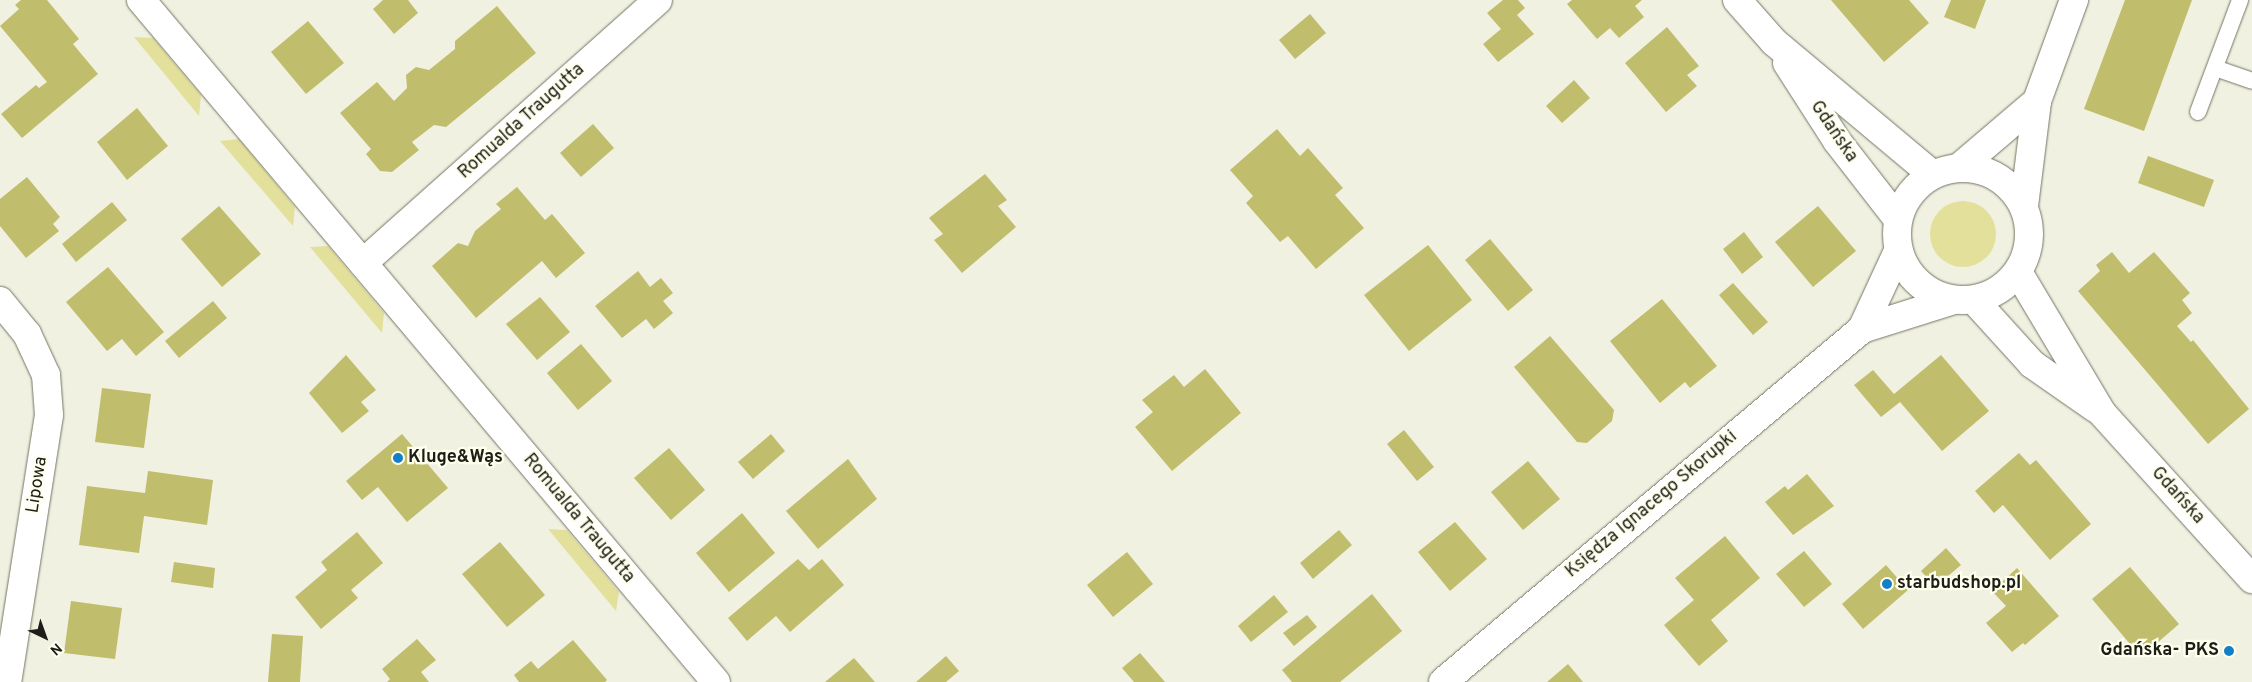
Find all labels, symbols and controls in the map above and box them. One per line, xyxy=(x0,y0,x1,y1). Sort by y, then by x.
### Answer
street label: Romualda Traugutta xyxy=(454,59,590,185)
street label: Gdańska xyxy=(1805,97,1861,167)
street label: Księdza Ignacego Skorupki xyxy=(1562,427,1742,583)
place label: Kluge&Wąs xyxy=(408,447,503,469)
street label: Romualda Traugutta xyxy=(517,450,639,588)
marker: Kluge&Wąs xyxy=(392,452,404,464)
street label: Lipowa xyxy=(23,455,53,515)
street label: Gdańska xyxy=(2146,463,2208,529)
place label: starbudshop.pl xyxy=(1897,573,2021,595)
marker: starbudshop.pl xyxy=(1881,578,1893,590)
north arrow xyxy=(20,612,70,662)
text: N xyxy=(46,639,65,658)
place label: Gdańska- PKS xyxy=(2100,640,2219,662)
marker: Gdańska- PKS xyxy=(2223,645,2235,657)

